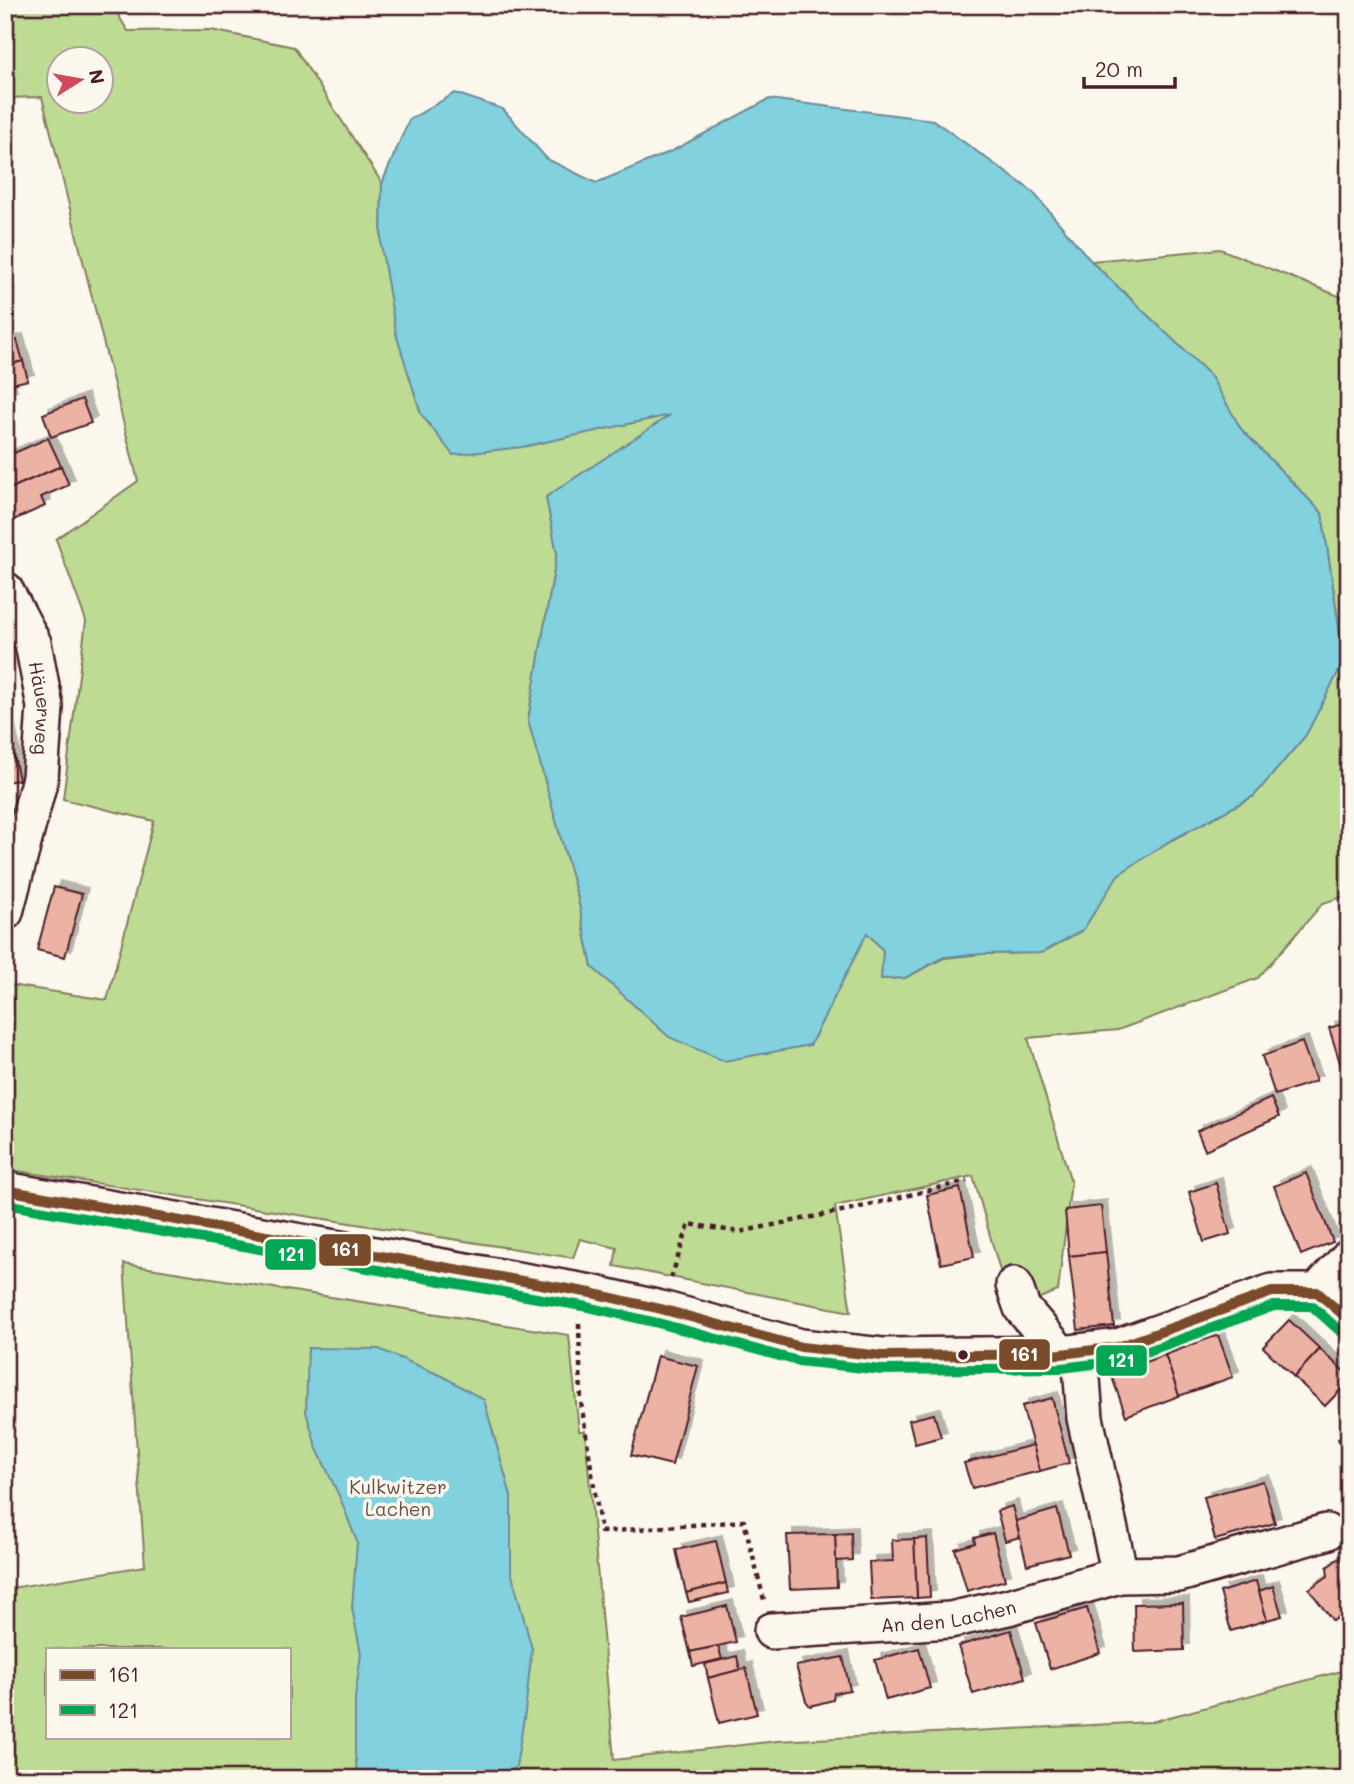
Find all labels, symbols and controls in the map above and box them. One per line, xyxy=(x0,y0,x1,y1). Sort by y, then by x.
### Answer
north arrow xyxy=(46,46,116,116)
scale bar xyxy=(1084,46,1176,90)
text: 20 m xyxy=(1095,55,1143,82)
text: N xyxy=(84,67,111,86)
street label: Häuerweg xyxy=(24,659,58,756)
line badge: 161 xyxy=(318,1233,372,1267)
text: 161 xyxy=(331,1236,359,1261)
line badge: 121 xyxy=(264,1238,317,1271)
text: 121 xyxy=(277,1241,305,1266)
line badge: 161 xyxy=(998,1338,1051,1371)
text: 161 xyxy=(1010,1341,1038,1366)
line badge: 121 xyxy=(1095,1344,1148,1377)
text: 121 xyxy=(1107,1347,1135,1372)
unlabelled marker xyxy=(956,1348,970,1362)
park label: Kulkwitzer Lachen xyxy=(349,1474,447,1521)
street label: An den Lachen xyxy=(880,1593,1019,1637)
legend xyxy=(46,1648,290,1738)
text: 161 xyxy=(108,1660,139,1687)
text: 121 xyxy=(108,1696,138,1723)

